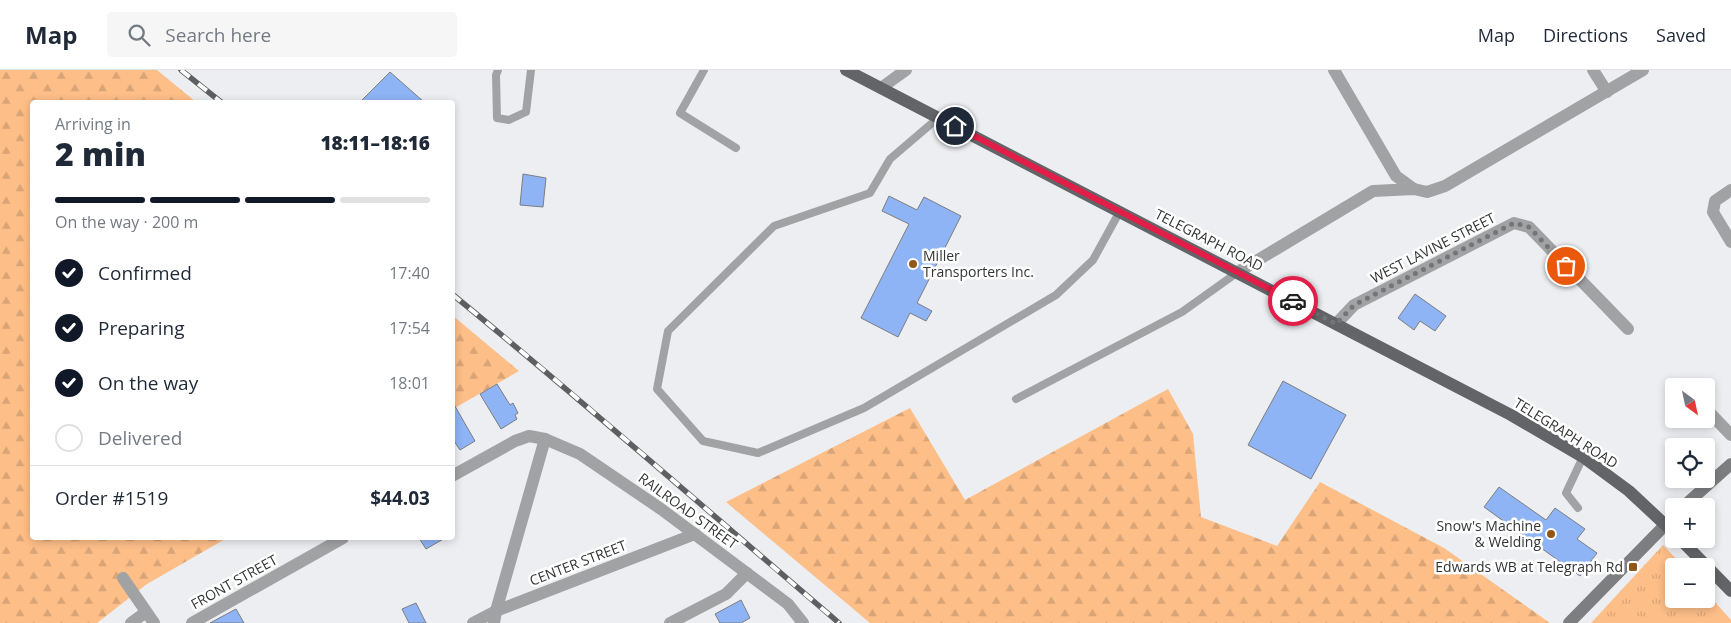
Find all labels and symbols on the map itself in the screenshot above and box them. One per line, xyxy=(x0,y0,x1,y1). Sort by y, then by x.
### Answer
pin xyxy=(934,105,976,147)
street label: TELEGRAPH ROAD xyxy=(1152,204,1267,275)
street label: WEST LAVINE STREET xyxy=(1367,208,1499,287)
pin xyxy=(1545,245,1587,287)
place label: Miller Transporters Inc. xyxy=(923,246,1034,281)
marker: Miller Transporters Inc. xyxy=(907,258,919,270)
courier xyxy=(1268,276,1318,326)
north arrow xyxy=(1665,378,1715,428)
street label: TELEGRAPH ROAD xyxy=(1511,393,1622,472)
street label: RAILROAD STREET xyxy=(635,468,742,553)
place label: Snow's Machine & Welding xyxy=(1436,516,1541,551)
marker: Snow's Machine & Welding xyxy=(1545,528,1557,540)
street label: CENTER STREET xyxy=(527,535,629,590)
street label: FRONT STREET xyxy=(187,550,281,613)
place label: Edwards WB at Telegraph Rd xyxy=(1435,557,1623,576)
marker: Edwards WB at Telegraph Rd xyxy=(1627,561,1639,573)

